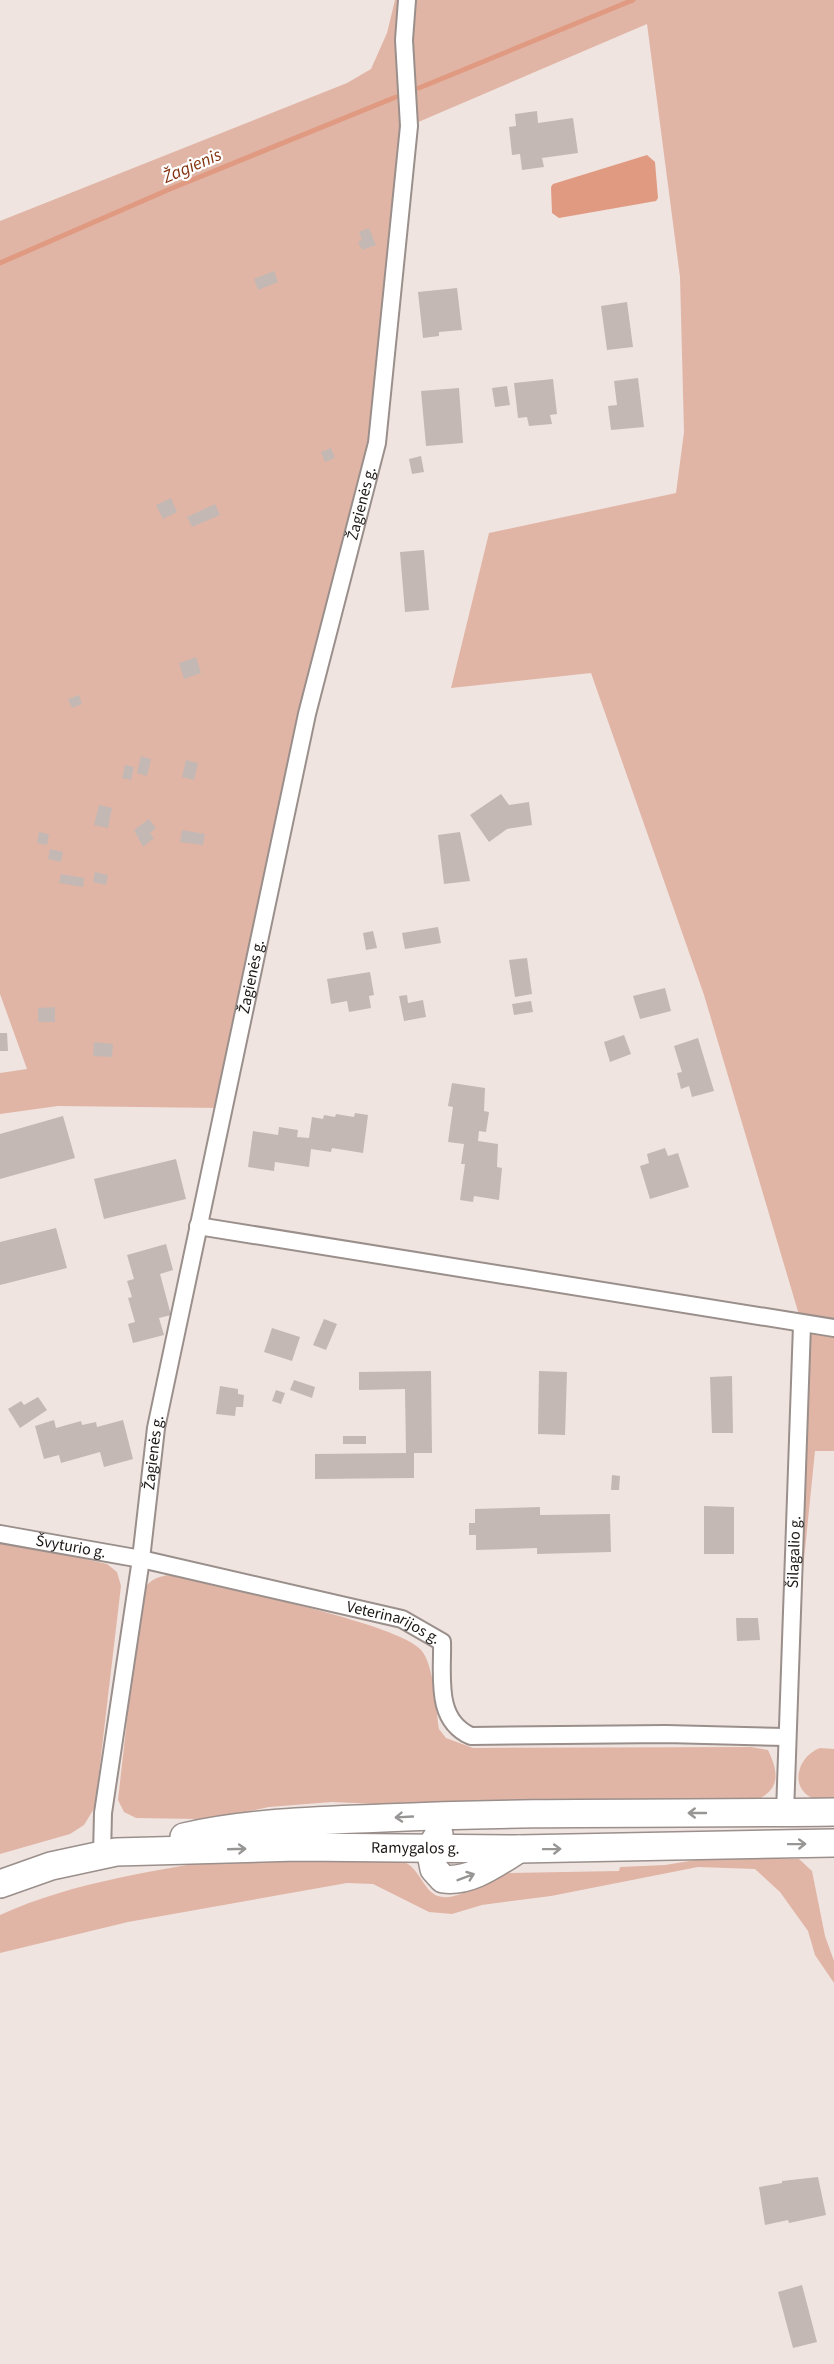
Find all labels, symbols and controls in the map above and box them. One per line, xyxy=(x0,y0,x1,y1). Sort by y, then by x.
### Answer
water label: Žagienis xyxy=(158,142,225,190)
street label: Žagienės g. xyxy=(341,464,381,543)
street label: Žagienės g. xyxy=(233,938,270,1016)
street label: Žagienės g. xyxy=(138,1413,169,1491)
street label: Šilagalio g. xyxy=(782,1516,806,1589)
street label: Švyturio g. xyxy=(34,1530,108,1564)
street label: Veterinarijos g. xyxy=(344,1596,444,1650)
one-way arrow xyxy=(687,1807,707,1819)
one-way arrow xyxy=(395,1812,415,1823)
street label: Ramygalos g. xyxy=(371,1837,460,1859)
one-way arrow xyxy=(786,1838,806,1850)
one-way arrow xyxy=(226,1843,246,1854)
one-way arrow xyxy=(541,1843,561,1854)
one-way arrow xyxy=(456,1871,475,1882)

